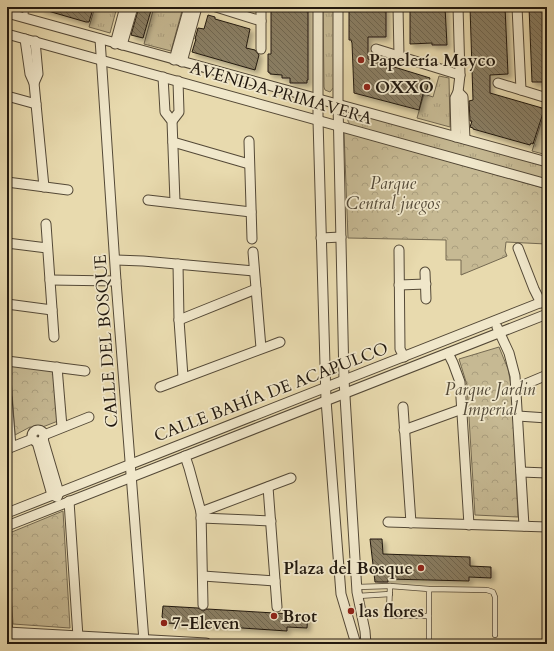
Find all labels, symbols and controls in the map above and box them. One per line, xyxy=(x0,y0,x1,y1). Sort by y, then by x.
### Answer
place label: Papelería Mayco xyxy=(369,49,496,72)
marker: Papelería Mayco xyxy=(356,55,366,65)
street label: AVENIDA PRIMAVERA xyxy=(187,56,376,130)
place label: OXXO xyxy=(375,76,434,99)
marker: OXXO xyxy=(362,82,372,92)
park label: Parque Central juegos xyxy=(346,172,440,215)
street label: CALLE DEL BOSQUE xyxy=(88,254,124,428)
street label: CALLE BAHÍA DE ACAPULCO xyxy=(151,337,391,447)
park label: Parque Jardin Imperial xyxy=(445,378,536,421)
place label: Plaza del Bosque xyxy=(283,557,413,580)
marker: Plaza del Bosque xyxy=(416,563,426,573)
place label: las flores xyxy=(359,600,424,623)
place label: Brot xyxy=(282,605,317,628)
marker: las flores xyxy=(346,606,356,616)
marker: Brot xyxy=(269,611,279,621)
place label: 7-Eleven xyxy=(172,612,240,635)
marker: 7-Eleven xyxy=(159,618,169,628)

